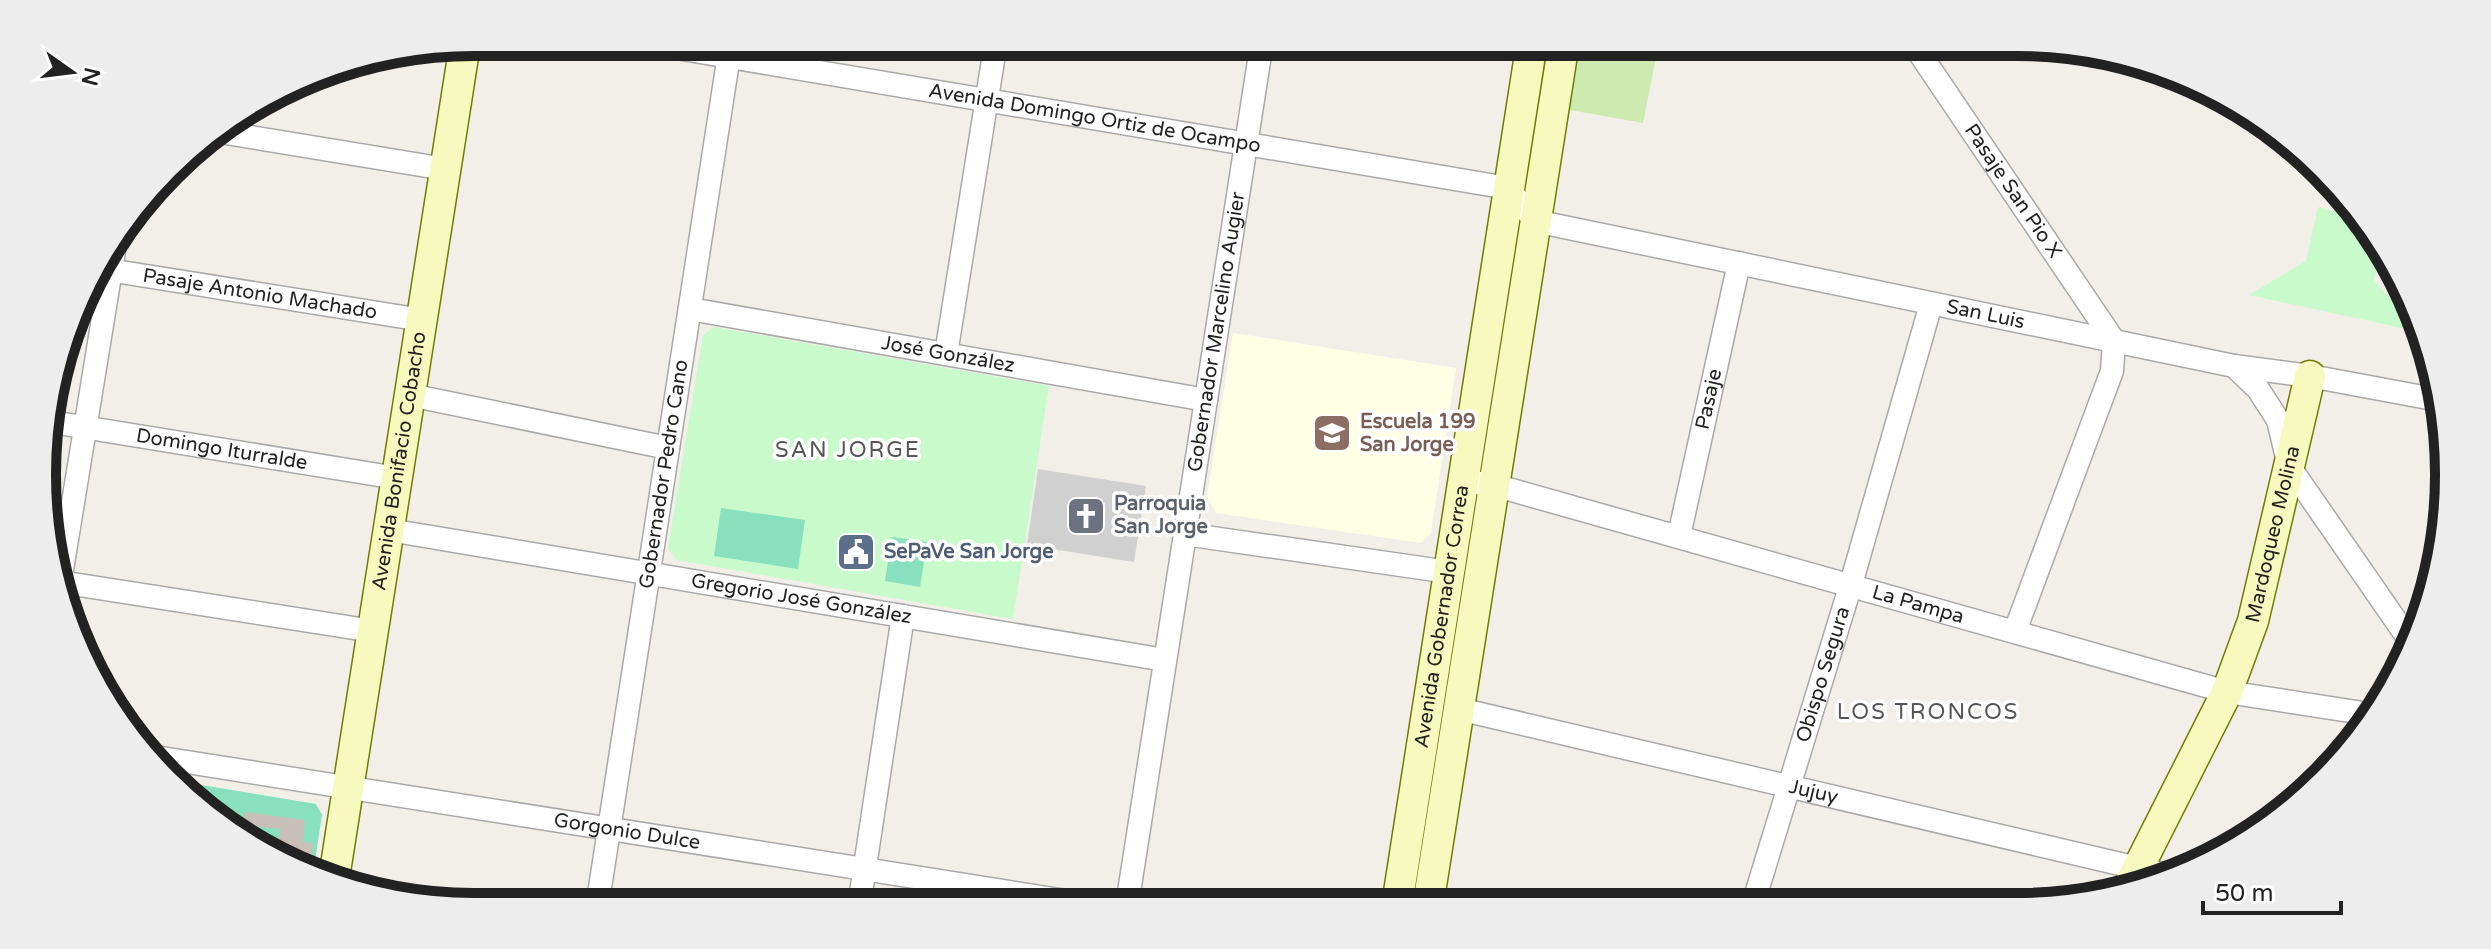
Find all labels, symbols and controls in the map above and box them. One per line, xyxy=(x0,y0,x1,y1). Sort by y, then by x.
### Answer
north arrow xyxy=(32,32,112,112)
text: N xyxy=(76,65,105,88)
street label: Avenida Domingo Ortiz de Ocampo xyxy=(927,79,1262,158)
street label: Pasaje San Pio X xyxy=(1959,120,2067,263)
street label: Gobernador Marcelino Augier xyxy=(1183,190,1250,474)
street label: Pasaje Antonio Machado xyxy=(141,264,379,325)
street label: San Luis xyxy=(1944,295,2027,334)
street label: Avenida Bonifacio Cobacho xyxy=(367,330,432,592)
street label: José González xyxy=(880,331,1016,378)
street label: Gobernador Pedro Cano xyxy=(634,358,694,590)
street label: Pasaje xyxy=(1691,367,1727,432)
place label: Escuela 199 San Jorge xyxy=(1360,410,1476,457)
school or university icon: Escuela 199 San Jorge xyxy=(1311,412,1353,454)
street label: Domingo Iturralde xyxy=(134,424,309,475)
district label: SAN JORGE xyxy=(775,437,921,463)
street label: Mardoqueo Molina xyxy=(2241,443,2305,625)
street label: Avenida Gobernador Correa xyxy=(1410,483,1475,750)
place label: Parroquia San Jorge xyxy=(1114,492,1208,539)
church icon: Parroquia San Jorge xyxy=(1065,495,1107,537)
public building icon: SePaVe San Jorge xyxy=(835,531,877,573)
place label: SePaVe San Jorge xyxy=(884,540,1054,564)
street label: Gregorio José González xyxy=(689,569,913,629)
street label: La Pampa xyxy=(1869,580,1967,629)
street label: Obispo Segura xyxy=(1791,604,1855,745)
district label: LOS TRONCOS xyxy=(1837,699,2019,725)
street label: Jujuy xyxy=(1787,775,1840,809)
street label: Gorgonio Dulce xyxy=(552,808,702,855)
scale bar xyxy=(2203,865,2341,915)
text: 50 m xyxy=(2215,879,2273,908)

